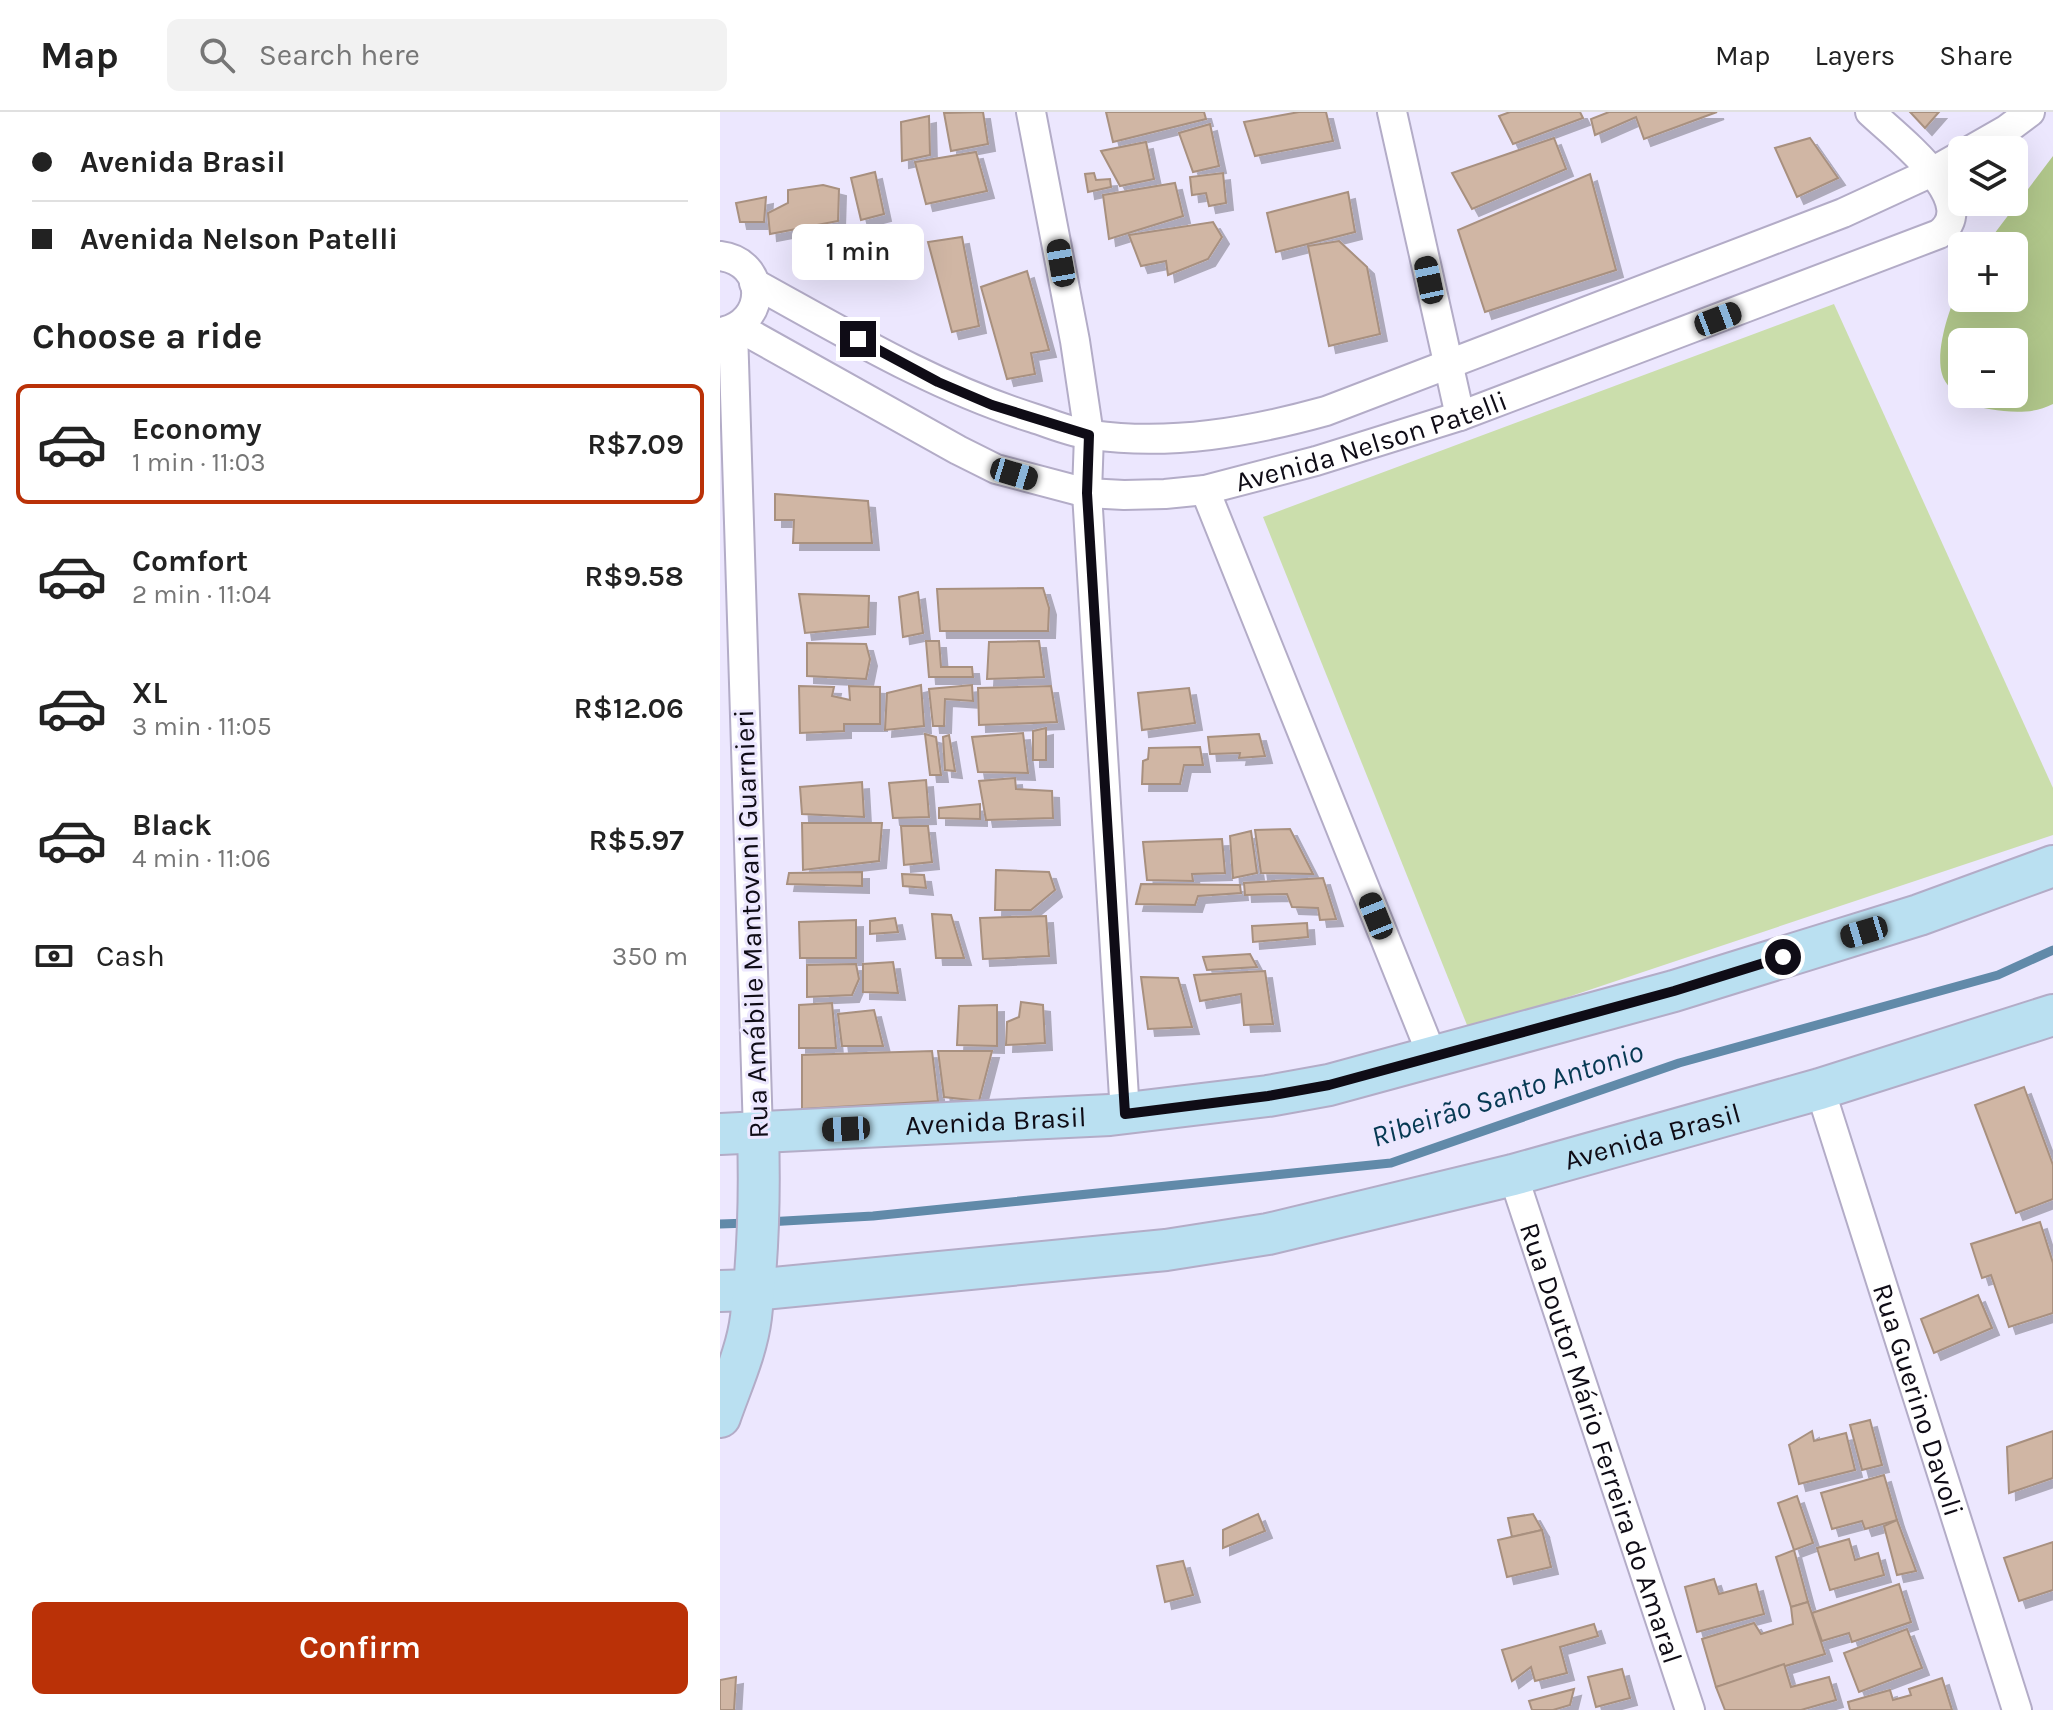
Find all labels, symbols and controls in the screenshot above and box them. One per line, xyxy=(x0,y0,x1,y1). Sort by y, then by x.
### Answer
search box xyxy=(167,19,727,91)
text: Map xyxy=(40,33,119,78)
icon: search xyxy=(195,33,239,77)
text: Search here xyxy=(259,37,420,73)
text: Map xyxy=(1715,39,1770,72)
text: Layers xyxy=(1814,39,1895,72)
text: Share xyxy=(1939,39,2013,72)
map controls xyxy=(1948,136,2028,408)
button: layers xyxy=(1948,136,2028,216)
text: Avenida Brasil xyxy=(80,144,285,180)
text: Avenida Nelson Patelli xyxy=(80,221,398,257)
callout: 1 min xyxy=(792,223,924,279)
button: + xyxy=(1948,232,2028,312)
text: 1 min xyxy=(826,236,890,267)
car xyxy=(1045,237,1077,289)
car xyxy=(1412,254,1446,306)
car xyxy=(1691,299,1745,339)
text: Choose a ride xyxy=(32,315,262,357)
route end xyxy=(840,321,876,357)
button: − xyxy=(1948,328,2028,408)
street label: Avenida Nelson Patelli xyxy=(1232,383,1512,498)
icon: car xyxy=(36,408,108,480)
text: Economy xyxy=(132,411,262,447)
text: R$7.09 xyxy=(587,426,684,462)
text: 1 min · 11:03 xyxy=(132,447,265,478)
car xyxy=(988,456,1040,492)
icon: car xyxy=(36,540,108,612)
text: Comfort xyxy=(132,543,248,579)
text: R$9.58 xyxy=(584,558,684,594)
text: 2 min · 11:04 xyxy=(132,579,271,610)
icon: car xyxy=(36,672,108,744)
text: XL xyxy=(132,675,167,711)
text: R$12.06 xyxy=(574,690,684,726)
street label: Rua Amábile Mantovani Guarnieri xyxy=(727,709,775,1139)
text: 3 min · 11:05 xyxy=(132,711,272,742)
icon: car xyxy=(36,804,108,876)
text: Black xyxy=(132,807,212,843)
text: R$5.97 xyxy=(589,822,684,858)
text: 4 min · 11:06 xyxy=(132,843,271,874)
car xyxy=(1356,889,1396,943)
car xyxy=(1838,914,1890,950)
icon: cash xyxy=(32,934,76,978)
text: Cash xyxy=(96,938,165,974)
route start xyxy=(1765,939,1801,975)
text: 350 m xyxy=(612,941,688,972)
water label: Ribeirão Santo Antonio xyxy=(1367,1033,1648,1155)
street label: Avenida Brasil xyxy=(1560,1096,1744,1176)
street label: Avenida Brasil xyxy=(904,1100,1087,1141)
car xyxy=(821,1116,871,1142)
street label: Rua Doutor Mário Ferreira do Amaral xyxy=(1513,1218,1690,1667)
street label: Rua Guerino Davoli xyxy=(1866,1279,1971,1520)
button: Confirm xyxy=(32,1602,688,1694)

